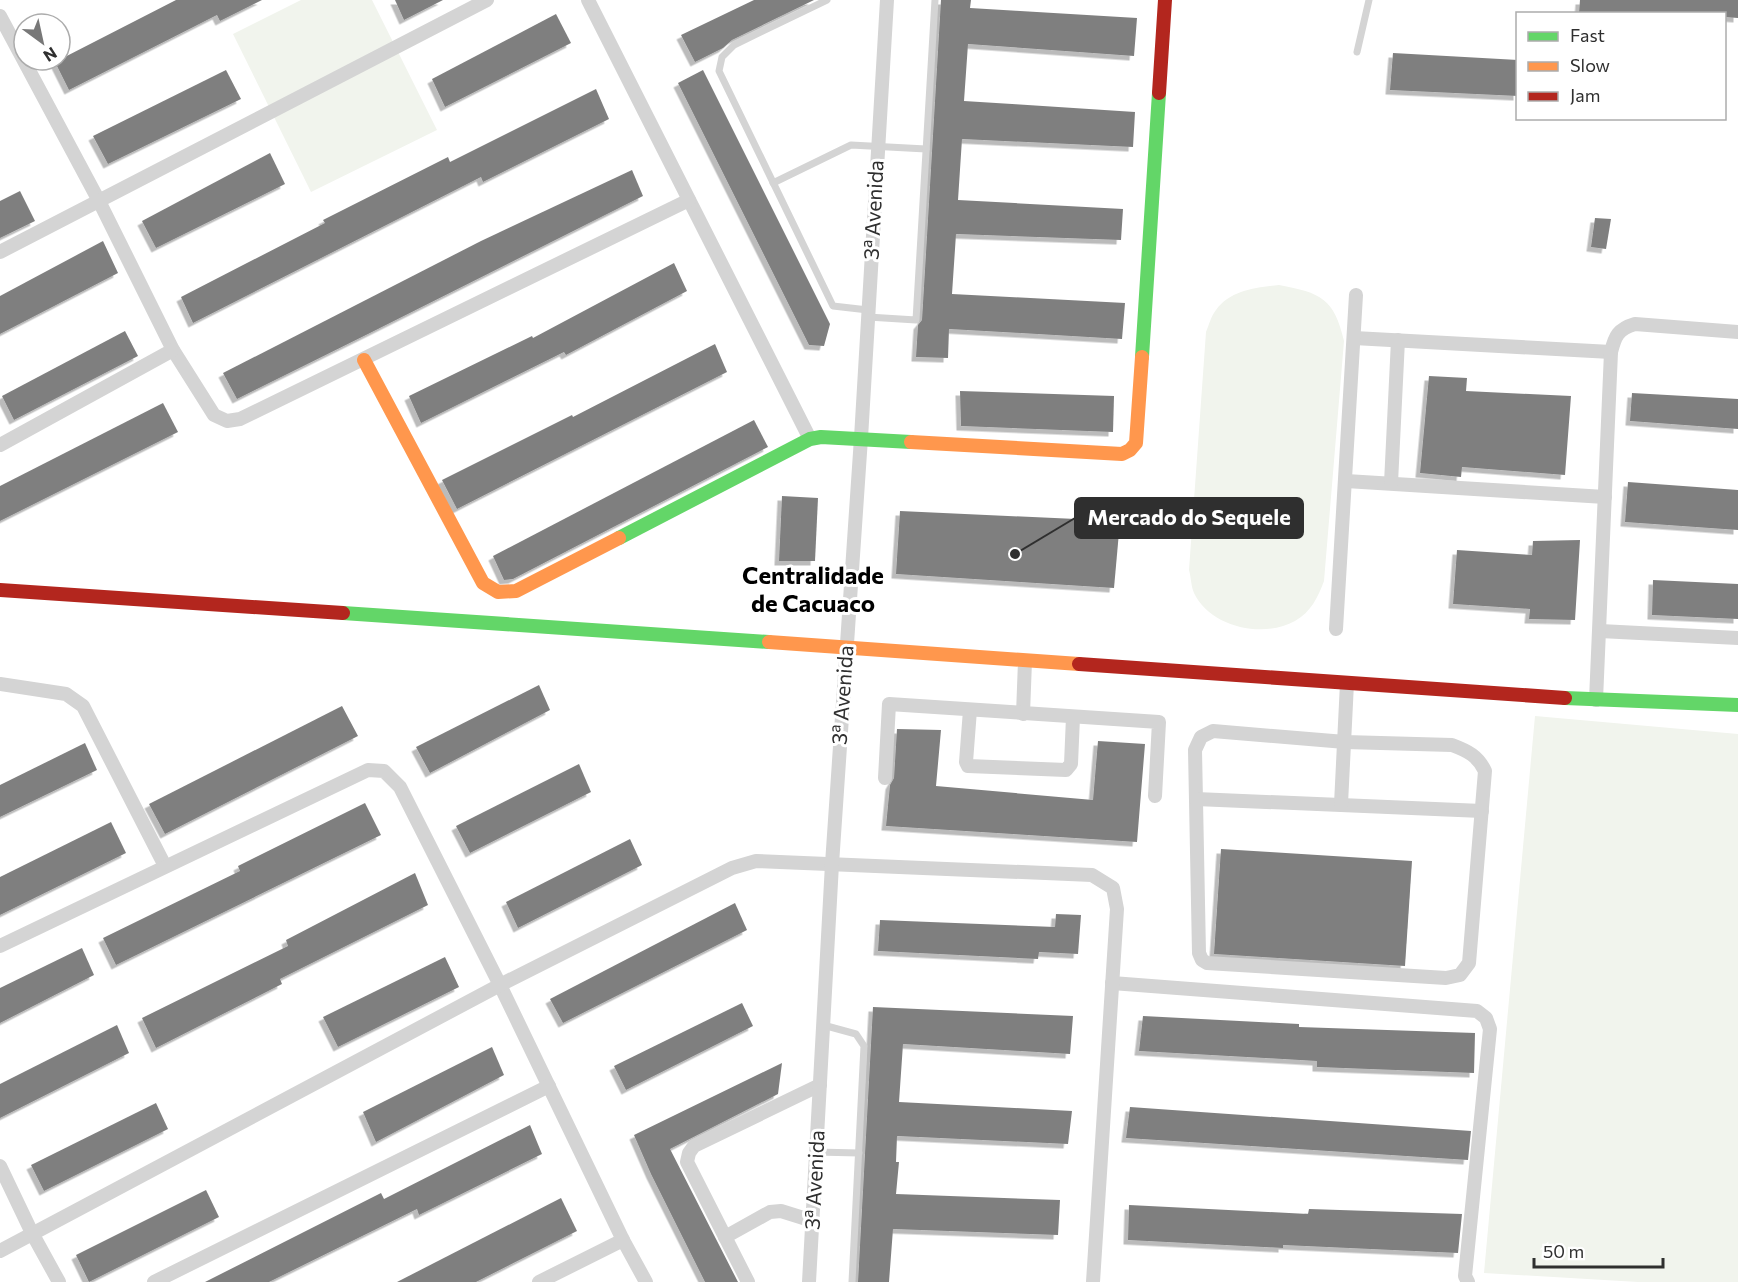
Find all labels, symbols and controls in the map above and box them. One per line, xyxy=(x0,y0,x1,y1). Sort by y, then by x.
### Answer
north arrow xyxy=(12,12,72,72)
legend xyxy=(1516,12,1726,120)
text: Fast xyxy=(1570,24,1605,46)
text: N xyxy=(40,44,61,66)
text: Slow xyxy=(1570,54,1610,76)
text: Jam xyxy=(1570,84,1600,106)
street label: 3ª Avenida xyxy=(857,159,888,260)
callout: Mercado do Sequele xyxy=(1075,498,1303,538)
text: Mercado do Sequele xyxy=(1087,503,1291,530)
district label: Centralidade de Cacuaco xyxy=(742,560,884,617)
street label: 3ª Avenida xyxy=(826,644,857,746)
street label: 3ª Avenida xyxy=(798,1129,829,1230)
scale bar xyxy=(1534,1231,1663,1269)
text: 50 m xyxy=(1543,1240,1584,1262)

